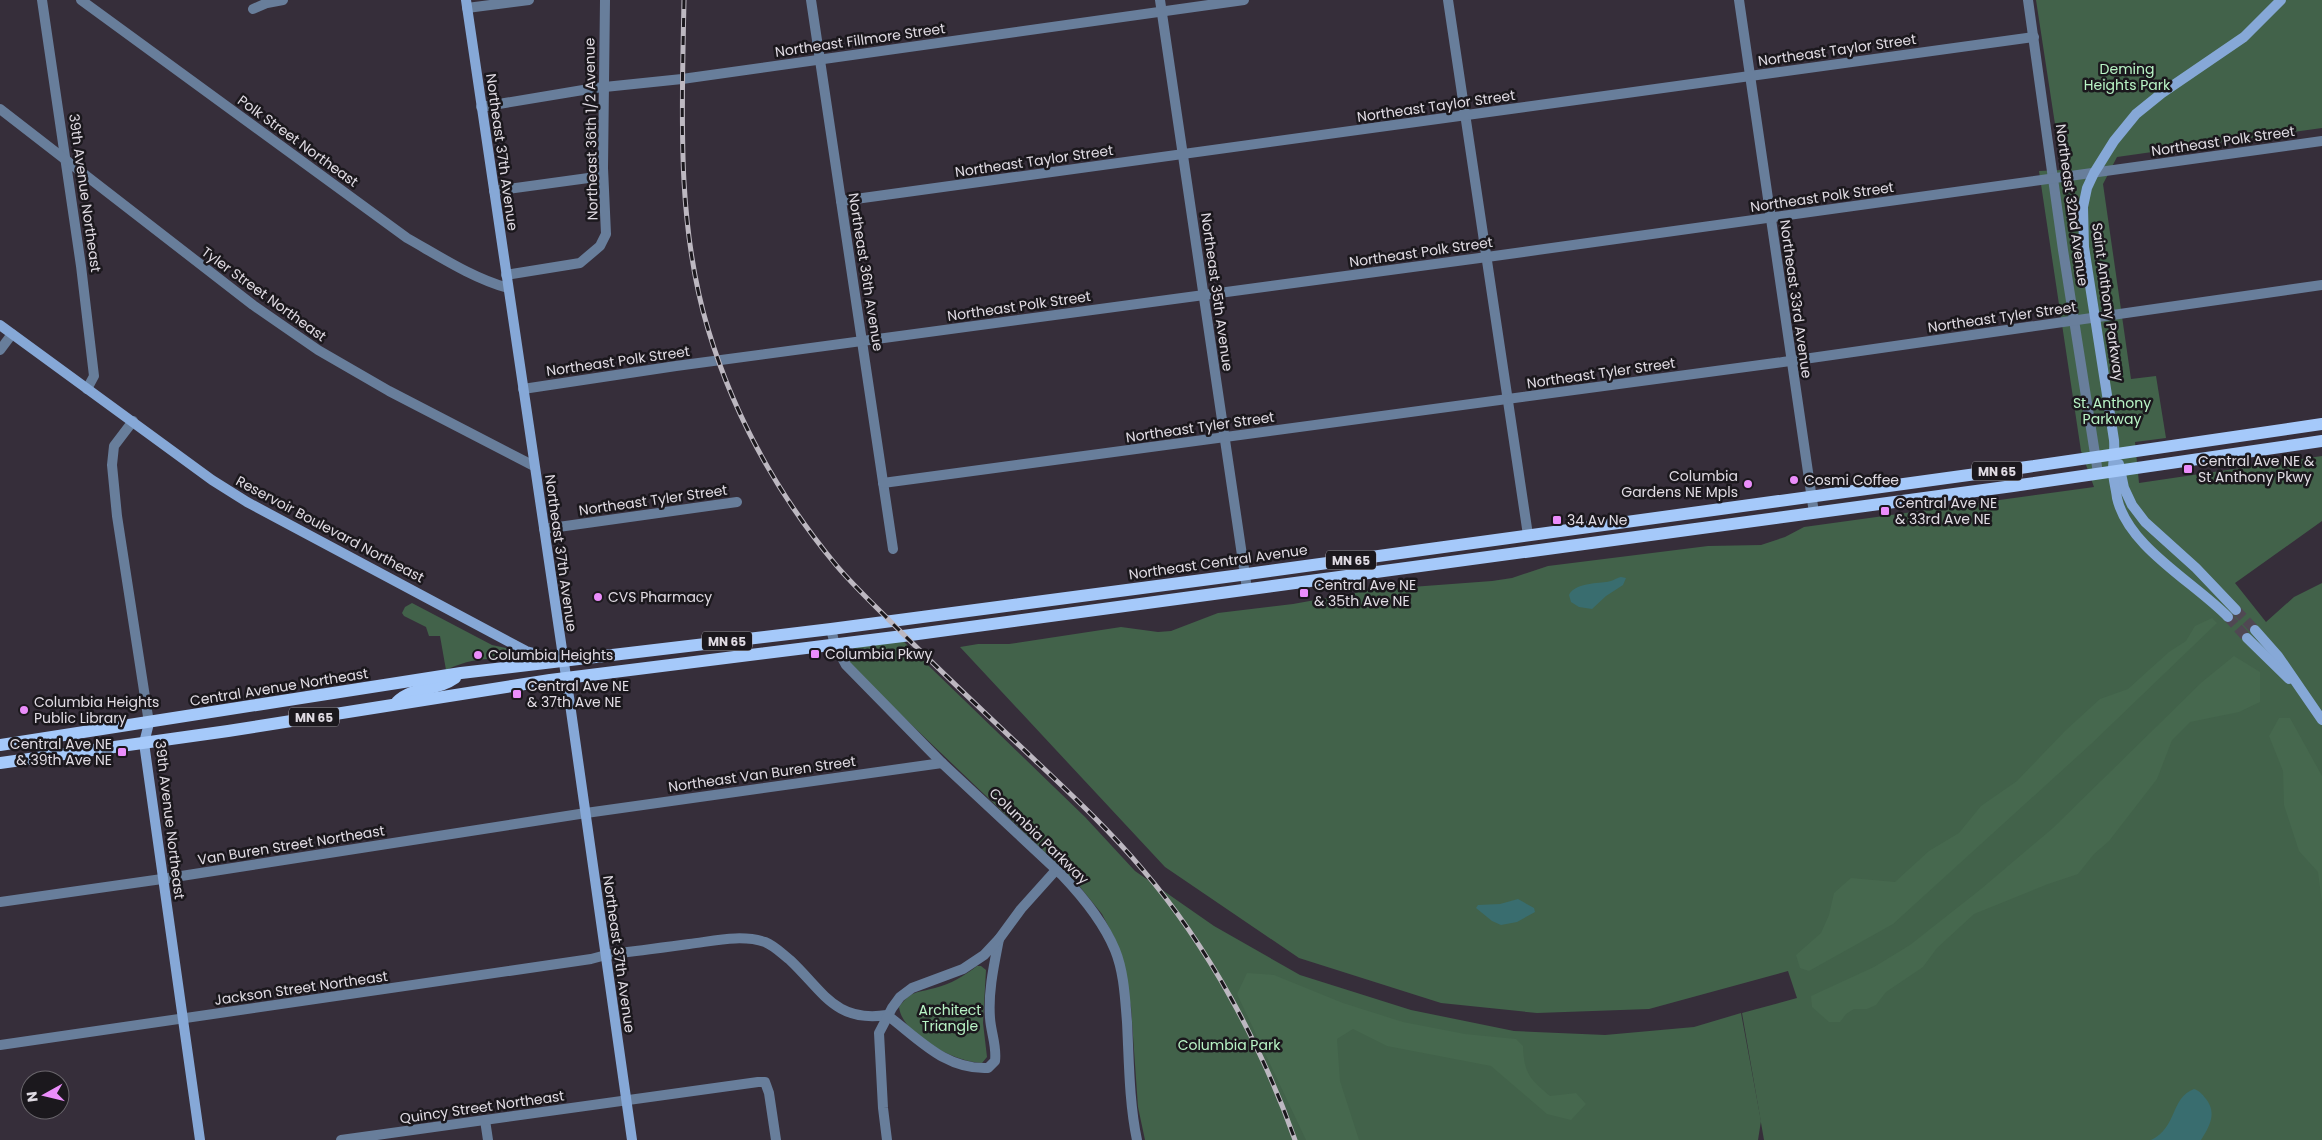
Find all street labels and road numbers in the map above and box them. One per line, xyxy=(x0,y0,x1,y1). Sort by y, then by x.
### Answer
street label: Northeast Fillmore Street xyxy=(774,18,946,62)
street label: Northeast Taylor Street xyxy=(1757,29,1917,71)
street label: Northeast 36th 1/2 Avenue xyxy=(579,37,603,221)
street label: Northeast 37th Avenue xyxy=(481,72,523,232)
street label: Northeast Taylor Street xyxy=(1356,85,1516,127)
street label: Polk Street Northeast xyxy=(234,90,362,192)
street label: 39th Avenue Northeast xyxy=(64,112,106,274)
street label: Northeast Polk Street xyxy=(2150,121,2296,161)
street label: Northeast 32nd Avenue xyxy=(2051,123,2093,288)
street label: Northeast Taylor Street xyxy=(954,140,1114,182)
street label: Northeast Polk Street xyxy=(1749,177,1895,217)
street label: Northeast 36th Avenue xyxy=(844,191,888,353)
street label: Northeast 35th Avenue xyxy=(1196,211,1238,373)
street label: Northeast 33rd Avenue xyxy=(1775,218,1817,380)
street label: Saint Anthony Parkway xyxy=(2087,222,2129,383)
street label: Northeast Polk Street xyxy=(1348,232,1494,272)
street label: Tyler Street Northeast xyxy=(197,242,331,346)
street label: Northeast Polk Street xyxy=(946,286,1092,326)
street label: Northeast Tyler Street xyxy=(1926,297,2078,337)
street label: Northeast Polk Street xyxy=(545,341,691,381)
street label: Northeast Tyler Street xyxy=(1525,353,1677,393)
street label: Northeast Tyler Street xyxy=(1124,407,1276,447)
road number: MN 65 xyxy=(1972,462,2022,481)
street label: Reservoir Boulevard Northeast xyxy=(232,471,428,587)
street label: Northeast 37th Avenue xyxy=(540,473,582,633)
street label: Northeast Tyler Street xyxy=(577,480,729,520)
street label: Northeast Central Avenue xyxy=(1127,540,1309,584)
road number: MN 65 xyxy=(1326,550,1376,570)
road number: MN 65 xyxy=(702,631,752,650)
street label: Central Avenue Northeast xyxy=(188,663,370,711)
road number: MN 65 xyxy=(289,708,339,726)
street label: 39th Avenue Northeast xyxy=(150,739,190,901)
street label: Northeast Van Buren Street xyxy=(667,751,857,797)
street label: Columbia Parkway xyxy=(985,783,1093,889)
street label: Van Buren Street Northeast xyxy=(196,820,386,870)
street label: Northeast 37th Avenue xyxy=(598,874,640,1034)
street label: Jackson Street Northeast xyxy=(213,966,389,1010)
street label: Quincy Street Northeast xyxy=(398,1086,566,1128)

